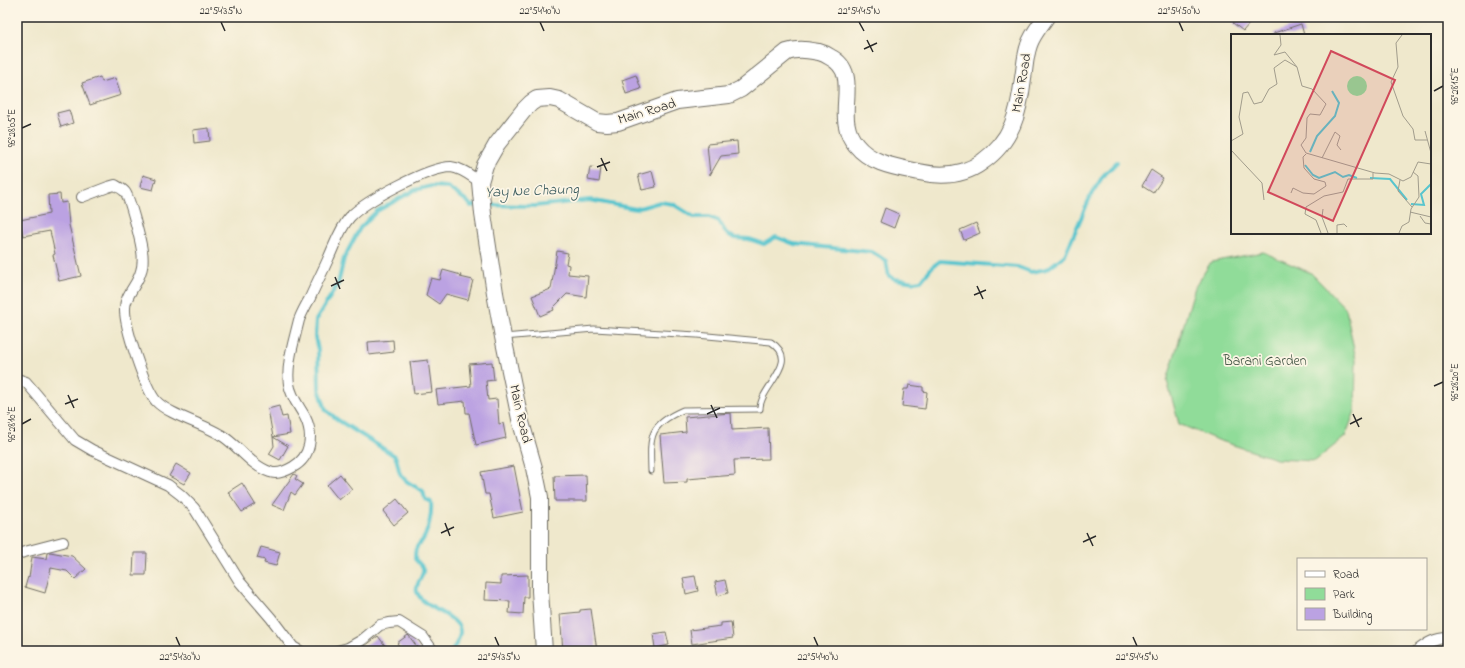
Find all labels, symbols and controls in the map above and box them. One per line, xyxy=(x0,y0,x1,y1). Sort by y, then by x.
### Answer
text: 22°54'35"N xyxy=(200,4,242,19)
text: 22°54'40"N xyxy=(519,4,561,19)
text: 22°54'45"N xyxy=(838,4,880,19)
text: 22°54'50"N xyxy=(1158,4,1201,19)
inset map xyxy=(1231,34,1431,234)
street label: Main Road xyxy=(1006,52,1038,114)
text: 96°28'15"E xyxy=(1448,67,1463,105)
street label: Main Road xyxy=(616,93,679,131)
text: 96°28'05"E xyxy=(5,109,20,147)
water label: Yay Ne Chaung xyxy=(485,178,580,205)
park label: Barani Garden xyxy=(1222,351,1307,372)
text: 96°28'20"E xyxy=(1448,363,1463,401)
street label: Main Road xyxy=(503,383,537,445)
text: 96°28'10"E xyxy=(5,406,20,442)
legend xyxy=(1297,558,1427,630)
text: Road xyxy=(1333,566,1359,584)
text: Park xyxy=(1333,586,1355,604)
text: Building xyxy=(1332,606,1372,625)
text: 22°54'30"N xyxy=(159,650,201,665)
text: 22°54'35"N xyxy=(478,650,520,665)
text: 22°54'40"N xyxy=(797,650,839,665)
text: 22°54'45"N xyxy=(1116,650,1158,665)

